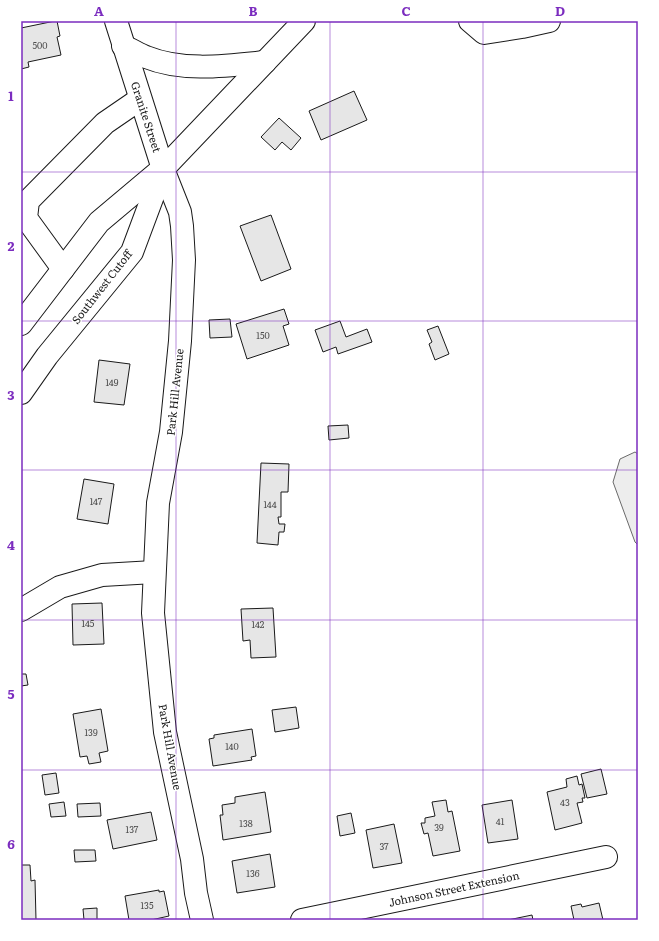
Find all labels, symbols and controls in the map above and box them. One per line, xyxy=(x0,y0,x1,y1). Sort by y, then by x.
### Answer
text: A xyxy=(94,1,104,20)
text: B xyxy=(249,1,258,20)
text: C xyxy=(401,1,411,20)
text: D xyxy=(555,1,565,20)
house number: 500 xyxy=(33,38,47,52)
street label: Granite Street xyxy=(128,79,166,155)
text: 1 xyxy=(8,86,14,105)
text: 2 xyxy=(8,236,15,255)
street label: Southwest Cutoff xyxy=(67,245,136,327)
house number: 150 xyxy=(256,328,270,342)
street label: Park Hill Avenue xyxy=(161,347,187,436)
house number: 149 xyxy=(106,375,119,389)
text: 3 xyxy=(7,385,15,404)
house number: 147 xyxy=(90,494,103,508)
house number: 144 xyxy=(263,497,277,511)
text: 4 xyxy=(7,535,15,554)
house number: 145 xyxy=(82,616,95,630)
house number: 142 xyxy=(252,617,265,631)
text: 5 xyxy=(7,684,15,703)
street label: Park Hill Avenue xyxy=(156,702,187,792)
house number: 139 xyxy=(84,725,98,739)
house number: 140 xyxy=(225,739,239,753)
house number: 43 xyxy=(560,795,570,809)
house number: 41 xyxy=(496,814,505,828)
house number: 138 xyxy=(239,816,253,830)
house number: 39 xyxy=(434,820,444,834)
house number: 137 xyxy=(126,822,139,836)
text: 6 xyxy=(7,834,15,853)
house number: 37 xyxy=(379,839,389,853)
house number: 136 xyxy=(246,866,260,880)
street label: Johnson Street Extension xyxy=(387,866,521,910)
house number: 135 xyxy=(140,898,154,912)

